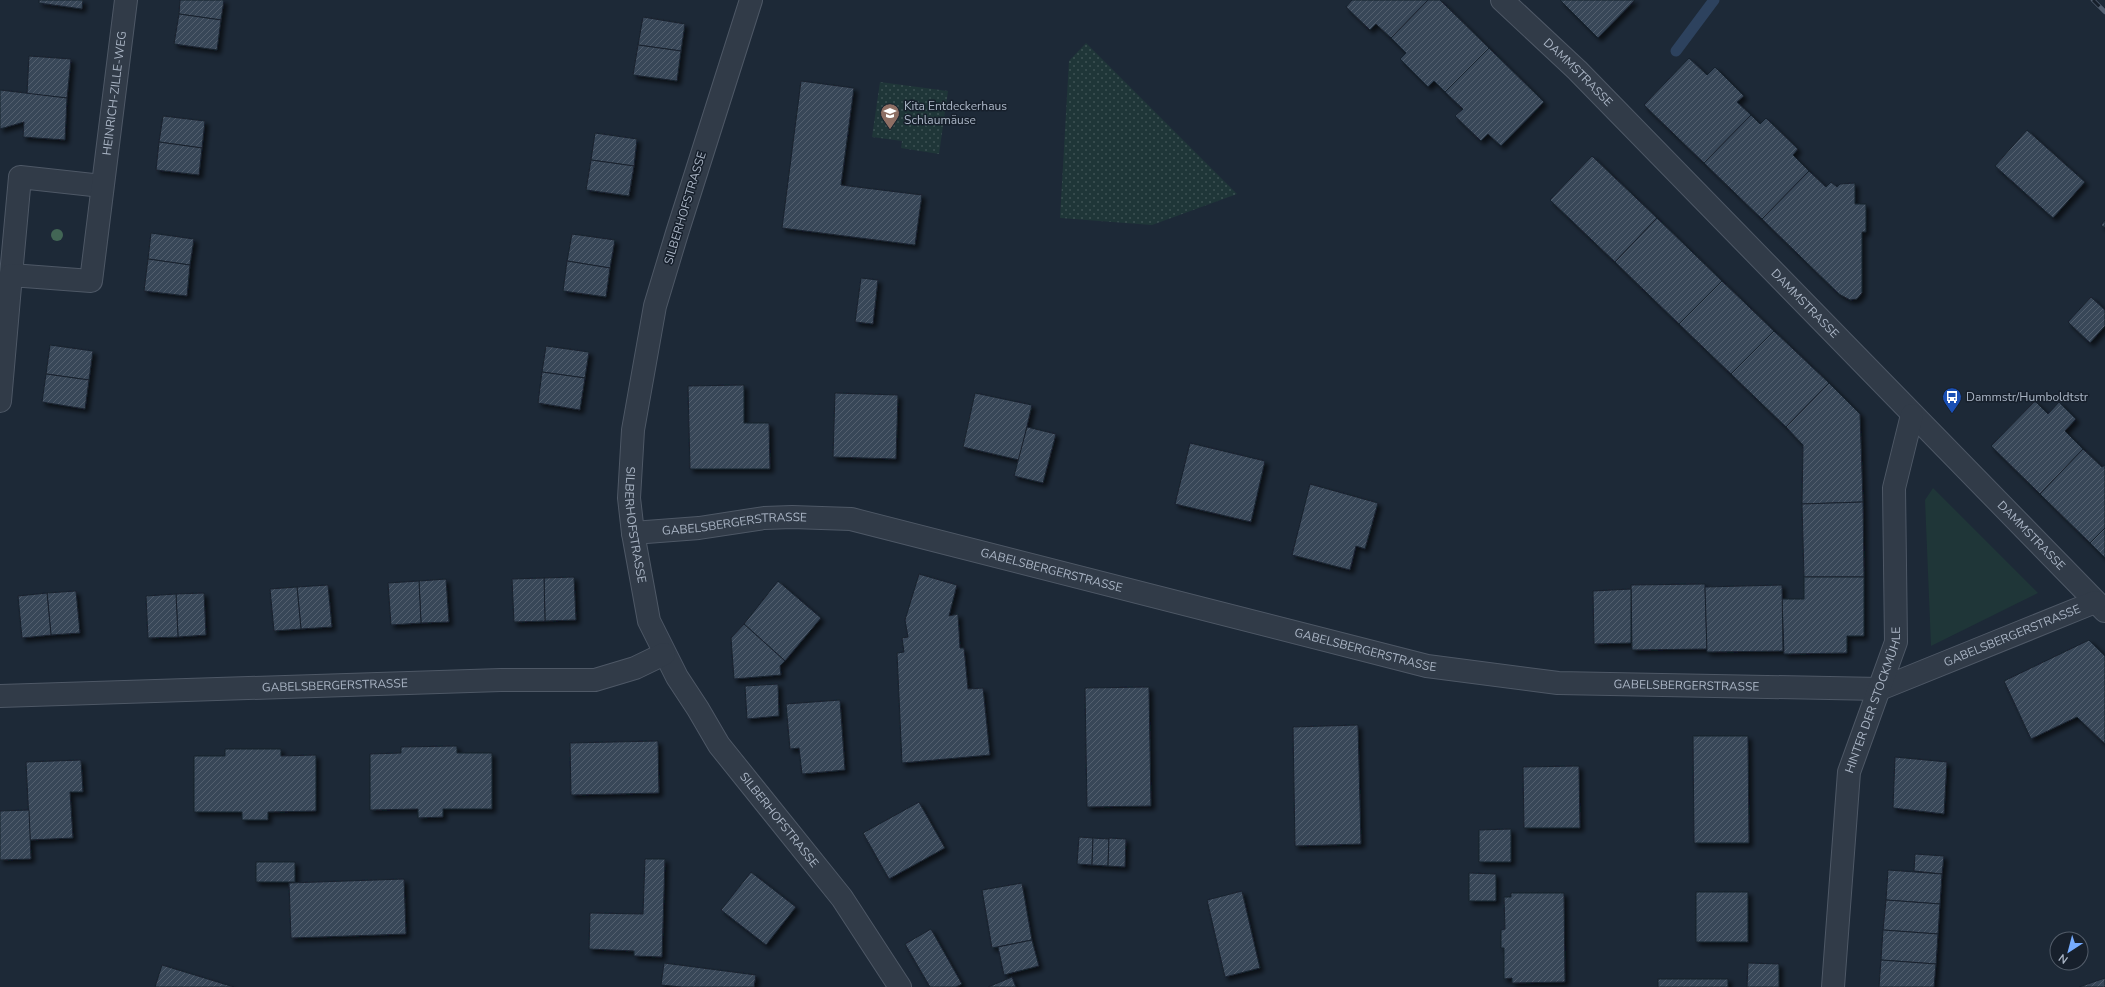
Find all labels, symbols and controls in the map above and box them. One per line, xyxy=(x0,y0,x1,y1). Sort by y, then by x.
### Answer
street label: HEINRICH-ZILLE-WEG xyxy=(99,30,130,156)
street label: DAMMSTRASSE xyxy=(1540,35,1616,110)
place label: Kita Entdeckerhaus Schlaumäuse xyxy=(904,98,1007,128)
school or university icon: Kita Entdeckerhaus Schlaumäuse xyxy=(879,102,901,130)
street label: SILBERHOFSTRASSE xyxy=(660,149,710,267)
street label: DAMMSTRASSE xyxy=(1768,266,1842,342)
bus stop icon: Dammstr/Humboldtstr xyxy=(1941,386,1963,414)
place label: Dammstr/Humboldtstr xyxy=(1966,389,2089,405)
street label: SILBERHOFSTRASSE xyxy=(621,466,650,584)
street label: DAMMSTRASSE xyxy=(1994,497,2069,574)
street label: GABELSBERGERSTRASSE xyxy=(661,509,807,539)
street label: GABELSBERGERSTRASSE xyxy=(979,544,1124,596)
street label: GABELSBERGERSTRASSE xyxy=(1941,601,2083,670)
street label: GABELSBERGERSTRASSE xyxy=(1293,625,1437,675)
street label: HINTER DER STOCKMÜHLE xyxy=(1841,627,1904,775)
street label: GABELSBERGERSTRASSE xyxy=(262,675,408,696)
street label: GABELSBERGERSTRASSE xyxy=(1613,676,1760,695)
street label: SILBERHOFSTRASSE xyxy=(736,769,822,871)
north arrow xyxy=(2049,931,2089,971)
text: N xyxy=(2056,950,2071,967)

